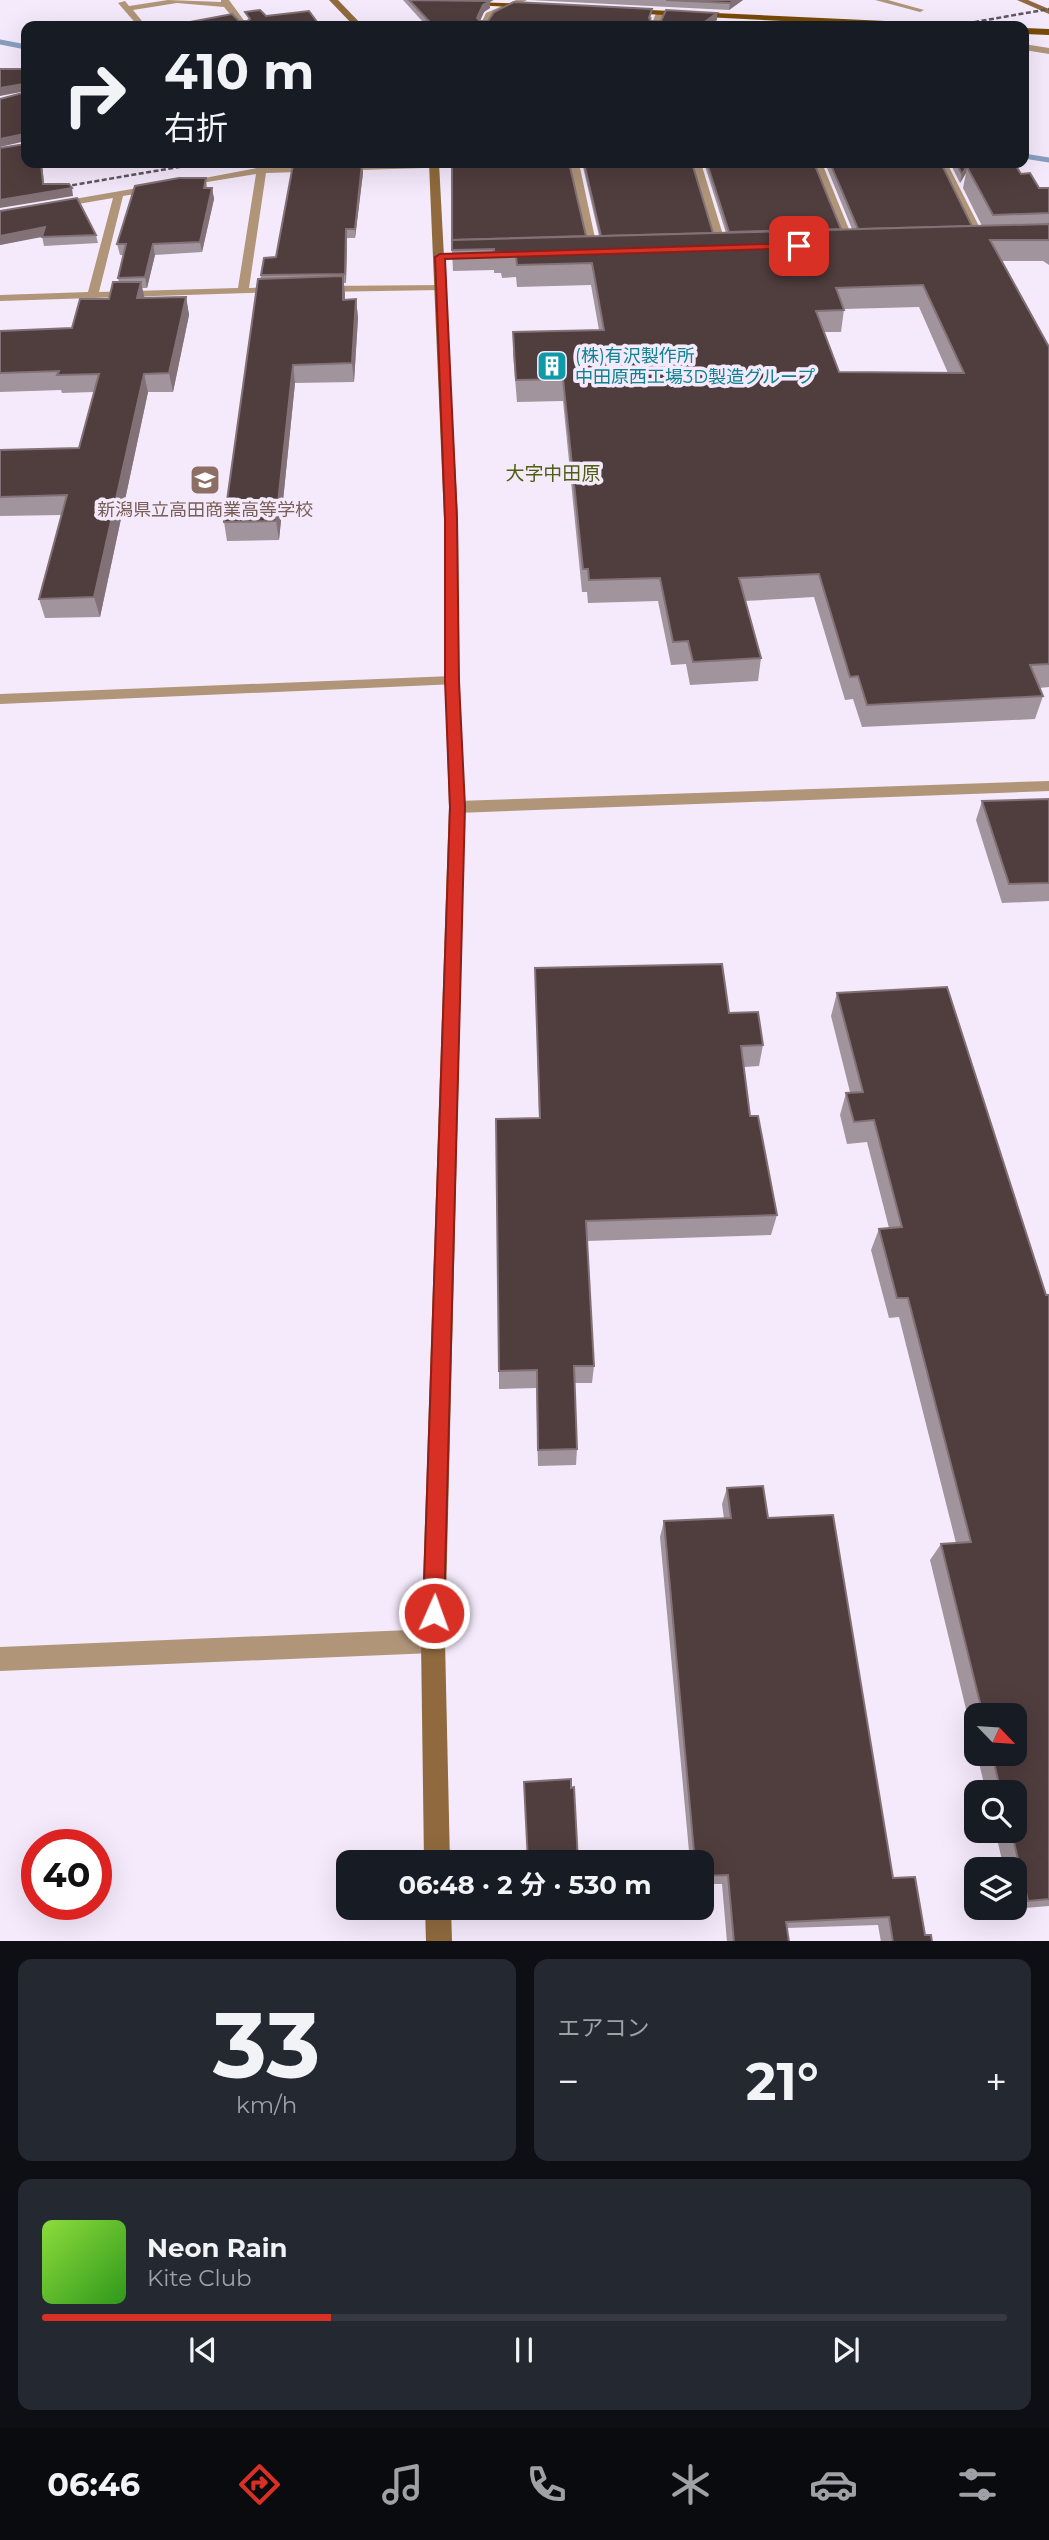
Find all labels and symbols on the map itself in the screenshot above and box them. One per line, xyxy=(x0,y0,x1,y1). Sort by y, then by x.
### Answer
pin xyxy=(769,216,829,276)
place label: (株)有沢製作所 中田原西工場3D製造グループ xyxy=(575,345,815,388)
building icon: (株)有沢製作所 中田原西工場3D製造グループ xyxy=(535,349,569,383)
district label: 大字中田原 xyxy=(505,462,601,485)
school or university icon: 新潟県立高田商業高等学校 xyxy=(188,463,222,497)
place label: 新潟県立高田商業高等学校 xyxy=(97,499,313,521)
position arrow xyxy=(397,1576,471,1650)
north arrow xyxy=(964,1703,1027,1766)
speed limit sign: 40 xyxy=(21,1829,112,1920)

